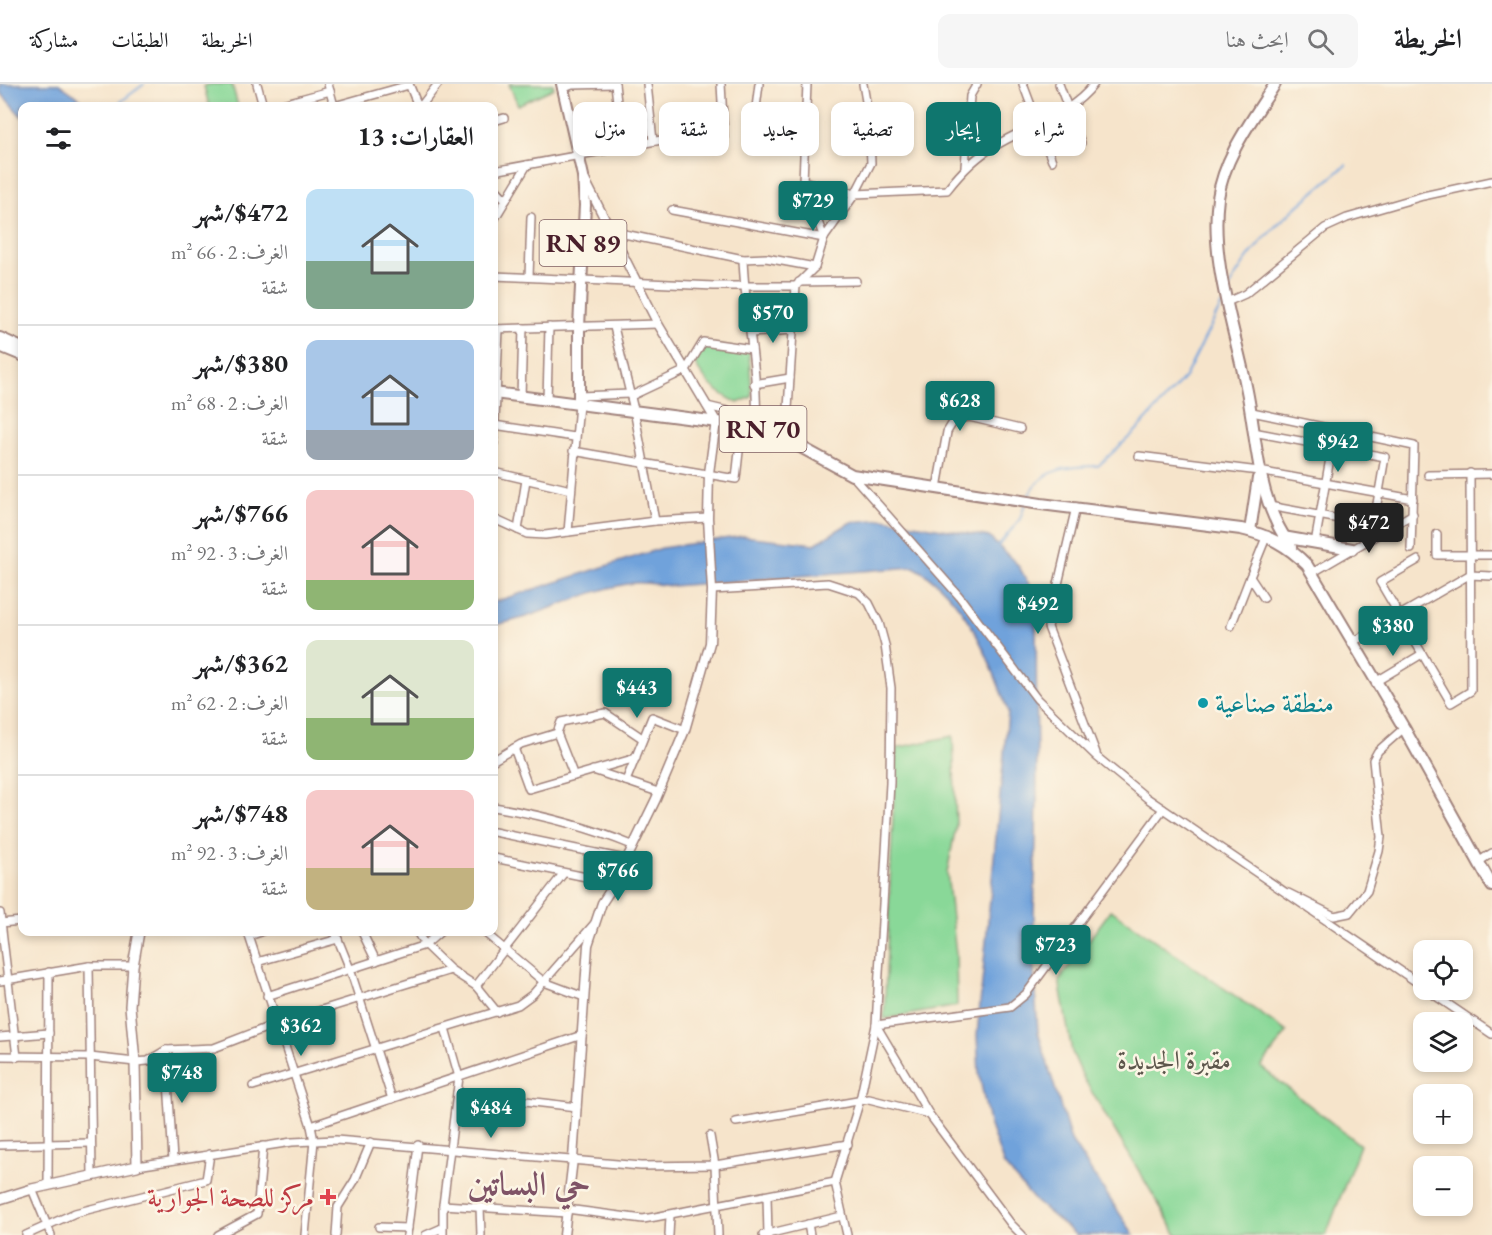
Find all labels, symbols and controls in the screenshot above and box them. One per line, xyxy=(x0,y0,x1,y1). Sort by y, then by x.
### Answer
search box xyxy=(938,14,1358,68)
text: الخريطة xyxy=(1394,20,1462,56)
text: ابحث هنا xyxy=(1226,25,1289,54)
icon: search xyxy=(1304,25,1337,58)
text: مشاركة xyxy=(30,26,78,53)
text: الطبقات xyxy=(111,26,168,53)
text: الخريطة xyxy=(201,26,253,53)
chip: منزل xyxy=(573,102,647,156)
chip: شقة xyxy=(659,102,729,156)
chip: جديد xyxy=(741,102,819,156)
chip: تصفية xyxy=(831,102,914,156)
chip: إيجار xyxy=(926,102,1001,156)
chip: شراء xyxy=(1013,102,1086,156)
text: العقارات: 13 xyxy=(357,119,474,153)
icon: filters xyxy=(42,122,75,155)
pin: $729 xyxy=(777,181,849,232)
text: $729 xyxy=(793,187,833,213)
text: $472/شهر xyxy=(194,195,288,229)
icon: home xyxy=(354,213,426,285)
road number: RN 89 xyxy=(540,220,626,266)
text: الغرف: 2 · 66 m² xyxy=(171,239,288,265)
text: شقة xyxy=(262,274,288,300)
pin: $570 xyxy=(737,293,809,344)
text: $570 xyxy=(753,299,793,325)
text: $380/شهر xyxy=(194,346,288,380)
icon: home xyxy=(354,364,426,436)
pin: $628 xyxy=(924,381,996,432)
text: $628 xyxy=(940,387,980,413)
text: الغرف: 2 · 68 m² xyxy=(171,390,288,416)
road number: RN 70 xyxy=(720,406,807,452)
pin: $942 xyxy=(1302,422,1374,473)
text: شقة xyxy=(262,425,288,451)
text: $942 xyxy=(1318,428,1358,454)
text: $766/شهر xyxy=(194,496,288,530)
pin: $472 xyxy=(1333,503,1405,554)
text: $472 xyxy=(1349,509,1389,535)
icon: home xyxy=(354,514,426,586)
text: الغرف: 3 · 92 m² xyxy=(171,540,288,566)
text: شقة xyxy=(262,575,288,601)
pin: $492 xyxy=(1002,584,1074,635)
text: $492 xyxy=(1018,590,1058,616)
pin: $380 xyxy=(1357,606,1429,657)
text: $380 xyxy=(1373,612,1413,638)
text: $362/شهر xyxy=(194,646,288,680)
icon: home xyxy=(354,664,426,736)
pin: $443 xyxy=(601,668,673,719)
text: $443 xyxy=(617,674,657,700)
place label: منطقة صناعية xyxy=(1215,685,1334,720)
text: الغرف: 2 · 62 m² xyxy=(171,690,288,716)
marker: منطقة صناعية xyxy=(1196,696,1210,710)
text: شقة xyxy=(262,725,288,751)
text: $748/شهر xyxy=(194,796,288,830)
icon: home xyxy=(354,814,426,886)
text: الغرف: 3 · 92 m² xyxy=(171,840,288,866)
pin: $766 xyxy=(582,851,654,902)
text: $766 xyxy=(598,857,638,883)
text: شقة xyxy=(262,875,288,901)
pin: $723 xyxy=(1020,925,1092,976)
text: $723 xyxy=(1036,931,1076,957)
map controls xyxy=(1413,940,1473,1216)
button: locate xyxy=(1413,940,1473,1000)
pin: $362 xyxy=(265,1006,337,1057)
text: $362 xyxy=(281,1012,321,1038)
button: layers xyxy=(1413,1012,1473,1072)
park label: مقبرة الجديدة xyxy=(1117,1042,1231,1077)
pin: $748 xyxy=(146,1053,218,1104)
text: $748 xyxy=(162,1059,202,1085)
button: + xyxy=(1413,1084,1473,1144)
pin: $484 xyxy=(455,1088,527,1139)
text: $484 xyxy=(471,1094,511,1120)
button: − xyxy=(1413,1156,1473,1216)
district label: حي البساتين xyxy=(468,1162,590,1211)
place label: مركز للصحة الجوارية xyxy=(147,1179,314,1216)
marker: مركز للصحة الجوارية xyxy=(319,1188,337,1206)

